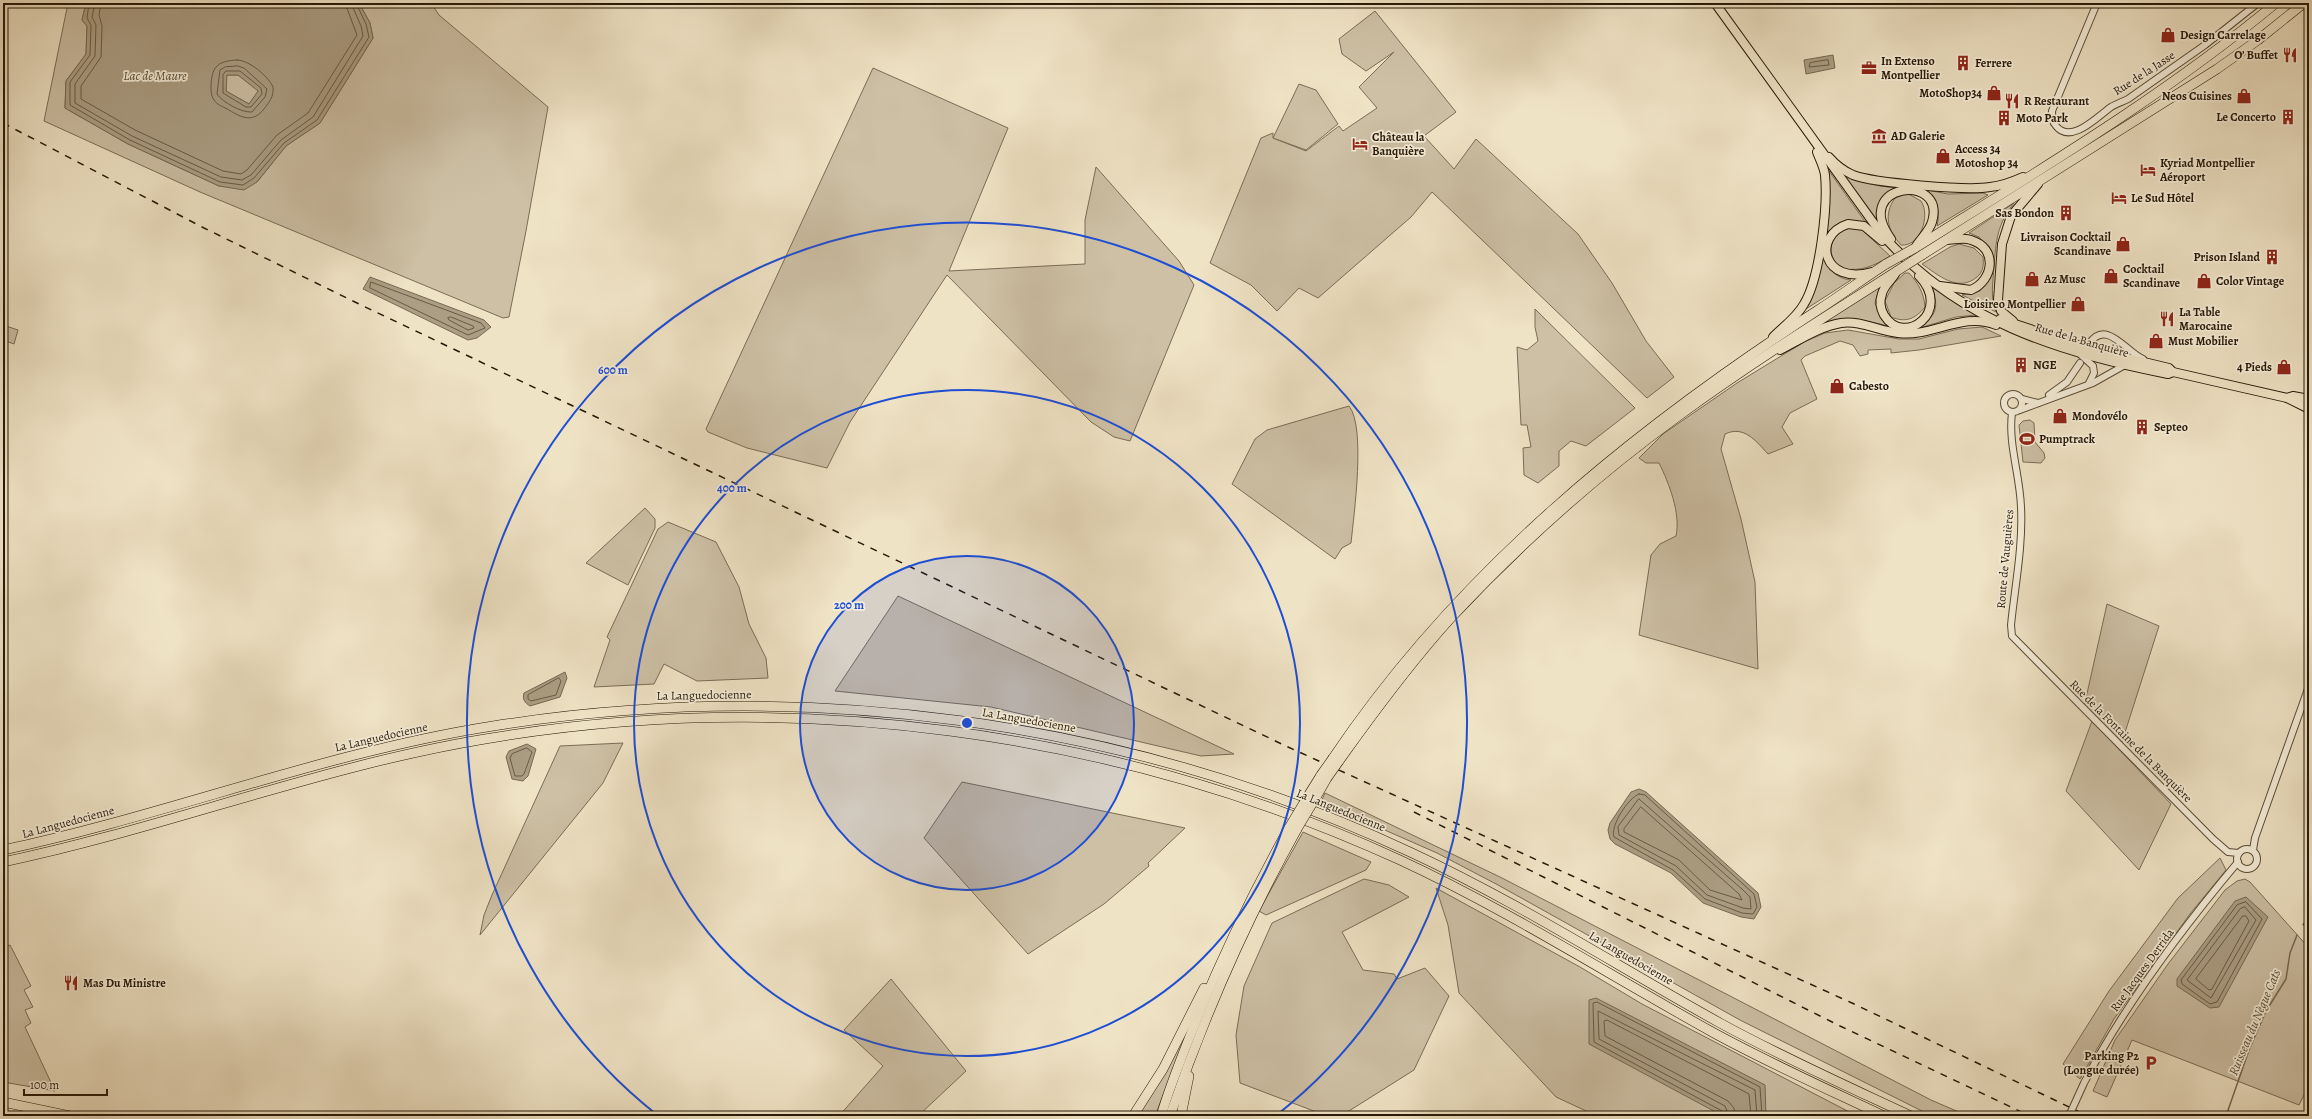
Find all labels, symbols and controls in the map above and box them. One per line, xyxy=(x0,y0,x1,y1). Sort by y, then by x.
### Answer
shop icon: Design Carrelage xyxy=(2159,26,2177,44)
place label: Design Carrelage xyxy=(2180,27,2267,43)
restaurant icon: O’ Buffet xyxy=(2281,46,2299,64)
street label: Rue de la Jasse xyxy=(2110,47,2178,99)
place label: O’ Buffet xyxy=(2234,47,2278,63)
place label: In Extenso Montpellier xyxy=(1881,53,1940,83)
building icon: Ferrere xyxy=(1954,54,1972,72)
place label: Ferrere xyxy=(1975,55,2012,71)
office icon: In Extenso Montpellier xyxy=(1860,59,1878,77)
water label: Lac de Maure xyxy=(123,67,187,84)
shop icon: MotoShop34 xyxy=(1985,84,2003,102)
place label: MotoShop34 xyxy=(1919,85,1982,101)
shop icon: Neos Cuisines xyxy=(2235,87,2253,105)
place label: Neos Cuisines xyxy=(2162,88,2232,104)
restaurant icon: R Restaurant xyxy=(2003,92,2021,110)
place label: R Restaurant xyxy=(2024,93,2089,109)
building icon: Le Concerto xyxy=(2279,108,2297,126)
building icon: Moto Park xyxy=(1995,109,2013,127)
place label: Le Concerto xyxy=(2216,109,2276,125)
place label: Moto Park xyxy=(2016,110,2069,126)
museum icon: AD Galerie xyxy=(1870,127,1888,145)
place label: AD Galerie xyxy=(1890,128,1946,144)
place label: Château la Banquière xyxy=(1372,129,1425,159)
hotel icon: Château la Banquière xyxy=(1351,135,1369,153)
place label: Access 34 Motoshop 34 xyxy=(1954,141,2019,171)
shop icon: Access 34 Motoshop 34 xyxy=(1934,147,1952,165)
place label: Kyriad Montpellier Aéroport xyxy=(2159,155,2255,185)
hotel icon: Kyriad Montpellier Aéroport xyxy=(2139,161,2157,179)
hotel icon: Le Sud Hôtel xyxy=(2110,189,2128,207)
place label: Le Sud Hôtel xyxy=(2131,190,2195,206)
building icon: Sas Bondon xyxy=(2057,204,2075,222)
place label: Sas Bondon xyxy=(1995,205,2054,221)
place label: Livraison Cocktail Scandinave xyxy=(2020,229,2112,259)
shop icon: Livraison Cocktail Scandinave xyxy=(2114,235,2132,253)
building icon: Prison Island xyxy=(2263,248,2281,266)
place label: Prison Island xyxy=(2193,249,2261,265)
place label: Cocktail Scandinave xyxy=(2123,261,2181,291)
shop icon: Cocktail Scandinave xyxy=(2102,267,2120,285)
shop icon: Az Musc xyxy=(2023,270,2041,288)
place label: Az Musc xyxy=(2043,271,2086,287)
shop icon: Color Vintage xyxy=(2195,272,2213,290)
place label: Color Vintage xyxy=(2216,273,2285,289)
shop icon: Loisireo Montpellier xyxy=(2069,295,2087,313)
place label: Loisireo Montpellier xyxy=(1964,296,2066,312)
place label: La Table Marocaine xyxy=(2179,304,2233,334)
restaurant icon: La Table Marocaine xyxy=(2158,310,2176,328)
street label: Rue de la Banquière xyxy=(2033,319,2131,361)
shop icon: Must Mobilier xyxy=(2147,332,2165,350)
place label: Must Mobilier xyxy=(2168,333,2238,349)
building icon: NGE xyxy=(2012,356,2030,374)
place label: NGE xyxy=(2033,357,2057,373)
shop icon: 4 Pieds xyxy=(2275,358,2293,376)
place label: 4 Pieds xyxy=(2237,359,2272,375)
text: 600 m xyxy=(598,362,628,378)
shop icon: Cabesto xyxy=(1828,377,1846,395)
place label: Cabesto xyxy=(1849,378,1889,394)
shop icon: Mondovélo xyxy=(2051,407,2069,425)
place label: Mondovélo xyxy=(2072,408,2128,424)
building icon: Septeo xyxy=(2133,418,2151,436)
place label: Septeo xyxy=(2154,419,2188,435)
sports icon: Pumptrack xyxy=(2018,430,2036,448)
place label: Pumptrack xyxy=(2039,431,2096,447)
text: 400 m xyxy=(717,480,747,496)
street label: Route de Vauguières xyxy=(1993,508,2017,609)
text: 200 m xyxy=(834,597,864,613)
street label: Rue de la Fontaine de la Banquière xyxy=(2066,676,2196,806)
street label: La Languedocienne xyxy=(656,686,752,704)
street label: La Languedocienne xyxy=(981,704,1077,736)
centre of rings xyxy=(960,716,974,730)
street label: La Languedocienne xyxy=(333,719,429,755)
street label: La Languedocienne xyxy=(1294,785,1388,835)
street label: La Languedocienne xyxy=(20,802,116,842)
street label: Rue Jacques Derrida xyxy=(2106,925,2178,1015)
street label: La Languedocienne xyxy=(1586,927,1676,989)
water label: Ruisseau du Nègue Cats xyxy=(2224,966,2285,1078)
restaurant icon: Mas Du Ministre xyxy=(62,974,80,992)
place label: Mas Du Ministre xyxy=(83,975,166,991)
place label: Parking P2 (Longue durée) xyxy=(2064,1048,2139,1078)
parking icon: Parking P2 (Longue durée) xyxy=(2142,1054,2160,1072)
scale bar xyxy=(24,1071,107,1097)
text: 100 m xyxy=(30,1077,59,1093)

